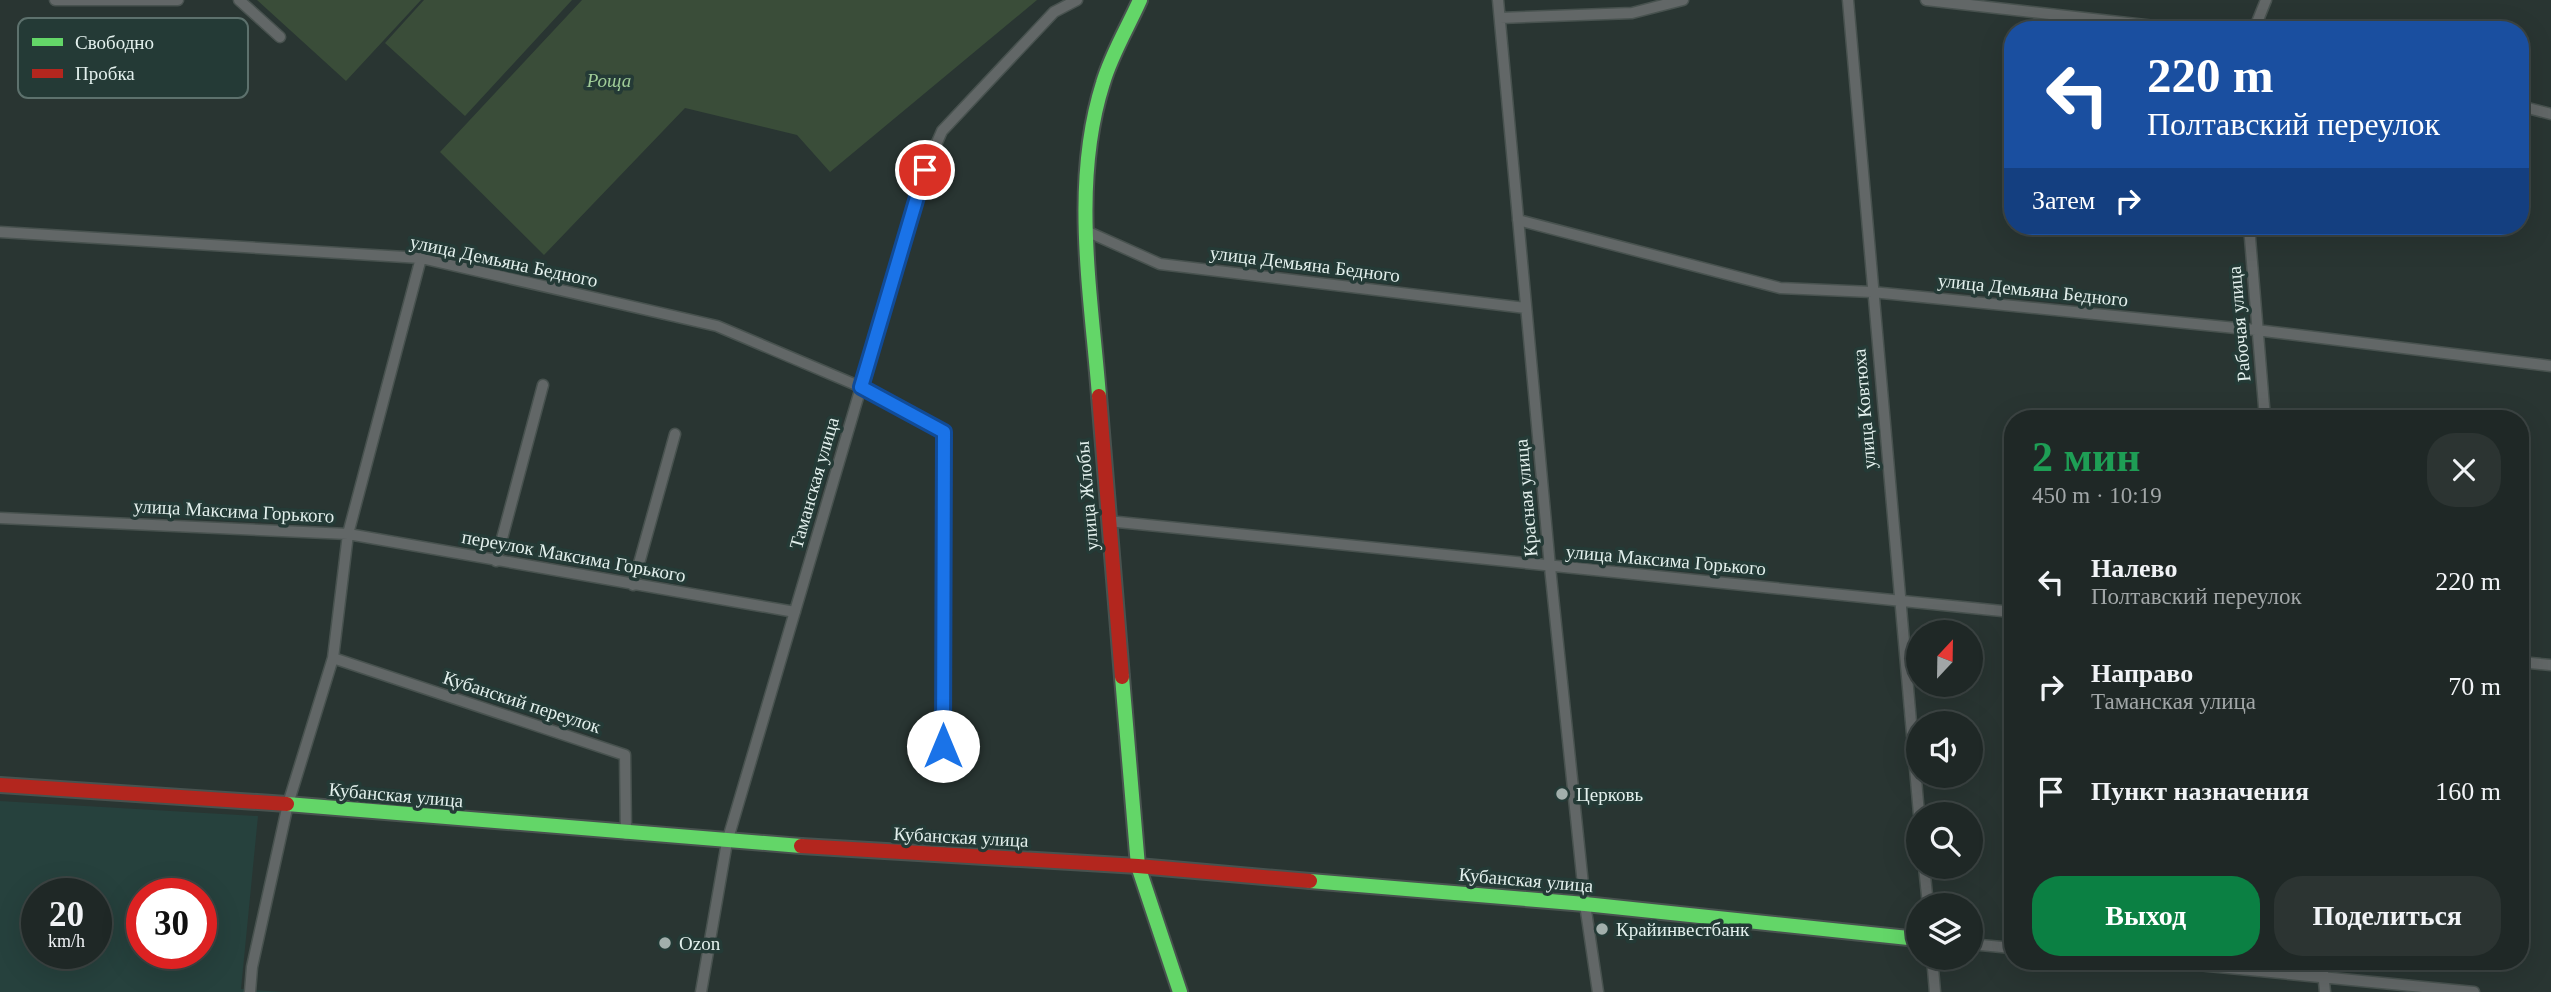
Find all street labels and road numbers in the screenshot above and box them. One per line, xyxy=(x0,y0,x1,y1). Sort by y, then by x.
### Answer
street label: улица Демьяна Бедного xyxy=(408,231,600,291)
street label: улица Демьяна Бедного xyxy=(1209,242,1401,286)
street label: Рабочая улица xyxy=(2223,265,2255,383)
street label: улица Демьяна Бедного xyxy=(1937,270,2129,310)
street label: улица Ковтюха xyxy=(1848,347,1880,470)
street label: Таманская улица xyxy=(785,414,843,551)
street label: Красная улица xyxy=(1510,438,1542,558)
street label: улица Жлобы xyxy=(1072,440,1102,552)
street label: улица Максима Горького xyxy=(133,495,335,527)
street label: переулок Максима Горького xyxy=(460,526,688,586)
street label: улица Максима Горького xyxy=(1565,541,1767,579)
street label: Кубанский переулок xyxy=(441,667,604,738)
street label: Кубанская улица xyxy=(328,779,465,811)
street label: Кубанская улица xyxy=(893,823,1030,851)
street label: Кубанская улица xyxy=(1458,864,1595,896)

